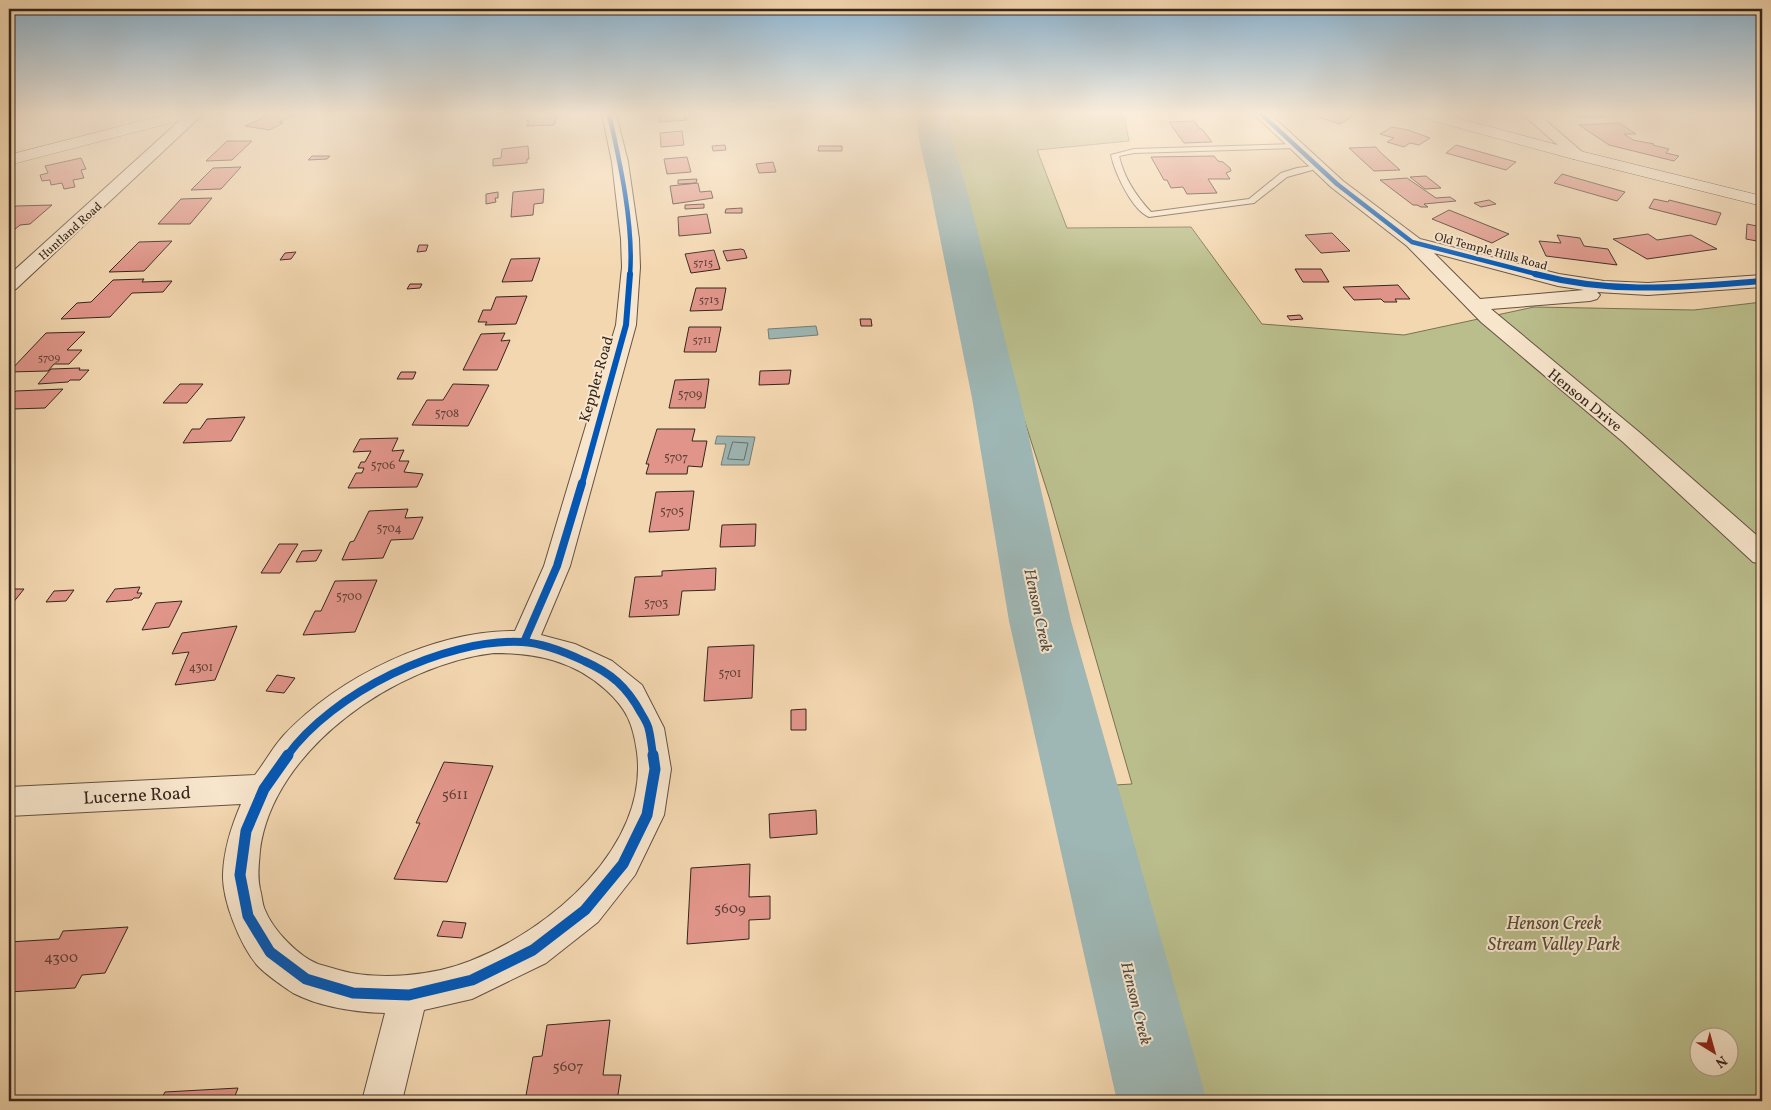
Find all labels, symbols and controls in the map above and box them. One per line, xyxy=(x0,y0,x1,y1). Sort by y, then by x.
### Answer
street label: Huntland Road xyxy=(36,199,106,265)
street label: Old Temple Hills Road xyxy=(1432,229,1549,275)
house number: 5715 xyxy=(693,256,713,271)
house number: 5713 xyxy=(699,293,720,308)
house number: 5711 xyxy=(692,333,712,348)
street label: Keppler Road xyxy=(575,334,620,425)
house number: 5709 xyxy=(38,351,61,366)
street label: Henson Drive xyxy=(1542,365,1626,438)
house number: 5709 xyxy=(678,387,702,403)
house number: 5708 xyxy=(435,406,459,422)
house number: 5707 xyxy=(664,450,688,466)
house number: 5706 xyxy=(371,458,395,474)
house number: 5705 xyxy=(660,504,684,520)
house number: 5704 xyxy=(376,521,402,537)
water label: Henson Creek xyxy=(1017,567,1057,655)
house number: 5700 xyxy=(336,589,362,605)
house number: 5703 xyxy=(644,596,668,612)
house number: 4301 xyxy=(189,660,213,676)
house number: 5701 xyxy=(719,666,741,682)
street label: Lucerne Road xyxy=(83,781,192,812)
house number: 5611 xyxy=(442,785,468,806)
house number: 5609 xyxy=(714,899,746,920)
park label: Henson Creek Stream Valley Park xyxy=(1488,912,1620,958)
house number: 4300 xyxy=(44,948,78,969)
water label: Henson Creek xyxy=(1114,960,1156,1048)
north arrow xyxy=(1688,1028,1738,1078)
text: N xyxy=(1711,1051,1731,1072)
house number: 5607 xyxy=(552,1057,584,1078)

